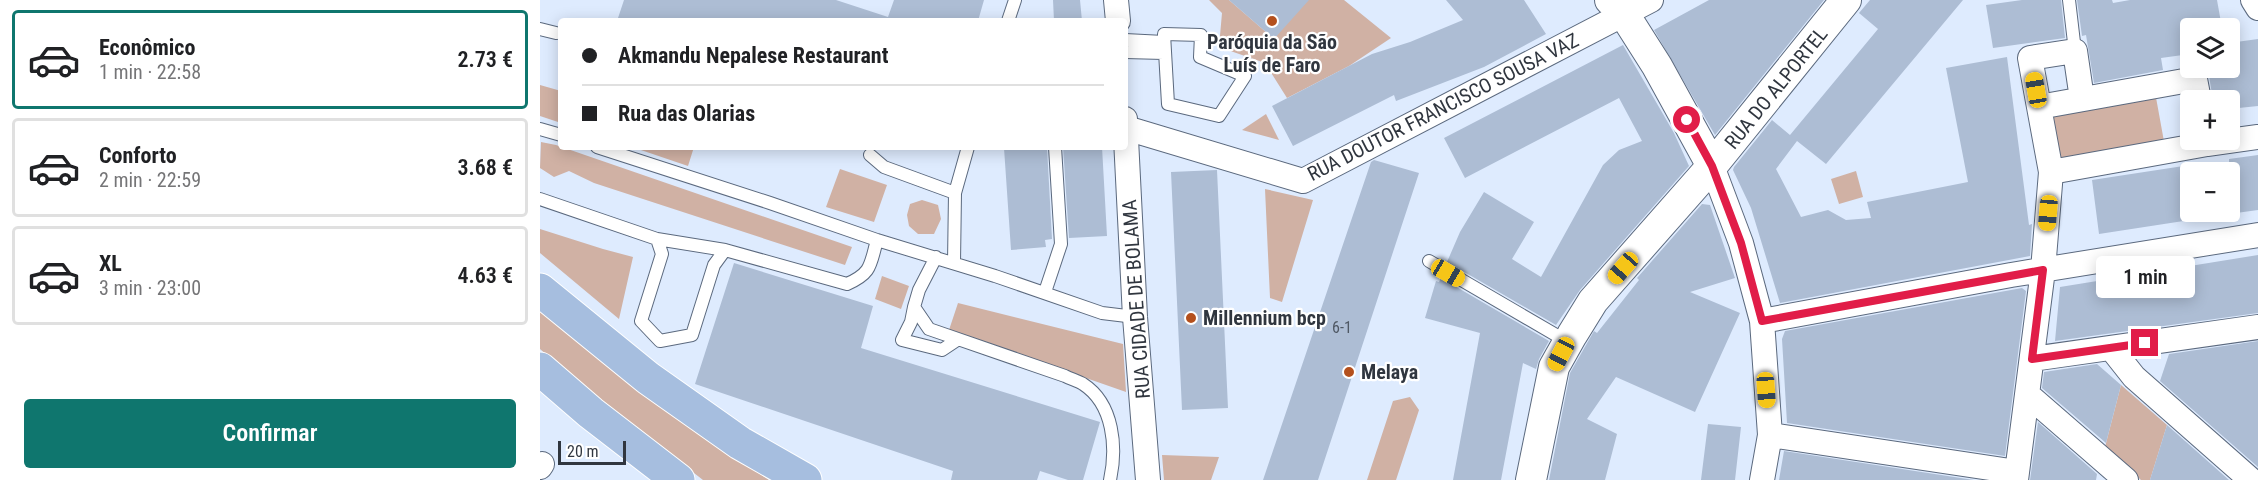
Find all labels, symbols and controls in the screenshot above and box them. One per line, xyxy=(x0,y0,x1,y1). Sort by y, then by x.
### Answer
marker: Paróquia da São Luís de Faro xyxy=(1265,14,1279,28)
map controls xyxy=(2180,18,2240,222)
button: layers xyxy=(2180,18,2240,78)
street label: RUA DO ALPORTEL xyxy=(1720,22,1832,154)
street label: RUA DOUTOR FRANCISCO SOUSA VAZ xyxy=(1303,28,1583,186)
place label: Paróquia da São Luís de Faro xyxy=(1207,30,1337,77)
icon: car xyxy=(27,33,81,87)
text: Econômico xyxy=(99,35,195,60)
text: Akmandu Nepalese Restaurant xyxy=(618,43,888,68)
text: 2.73 € xyxy=(457,47,513,72)
text: 1 min · 22:58 xyxy=(99,60,201,84)
car xyxy=(2024,71,2048,109)
button: + xyxy=(2180,90,2240,150)
text: Rua das Olarias xyxy=(618,101,755,126)
route start xyxy=(1673,106,1700,133)
icon: car xyxy=(27,141,81,195)
text: Conforto xyxy=(99,143,177,168)
text: 3.68 € xyxy=(457,155,513,180)
button: − xyxy=(2180,162,2240,222)
text: 2 min · 22:59 xyxy=(99,168,201,192)
car xyxy=(2037,194,2059,232)
street label: RUA CIDADE DE BOLAMA xyxy=(1117,198,1155,399)
icon: car xyxy=(27,249,81,303)
car xyxy=(1604,249,1642,287)
text: XL xyxy=(99,251,122,276)
car xyxy=(1428,256,1468,290)
callout: 1 min xyxy=(2096,256,2194,298)
text: 4.63 € xyxy=(457,263,513,288)
text: 1 min xyxy=(2123,265,2168,289)
text: 3 min · 23:00 xyxy=(99,276,201,300)
place label: Millennium bcp xyxy=(1203,306,1326,330)
marker: Millennium bcp xyxy=(1184,311,1198,325)
house number: 6-1 xyxy=(1332,318,1352,337)
route end xyxy=(2131,329,2158,356)
car xyxy=(1545,334,1577,374)
place label: Melaya xyxy=(1361,360,1418,384)
marker: Melaya xyxy=(1342,365,1356,379)
car xyxy=(1756,371,1776,409)
button: Confirmar xyxy=(24,399,516,468)
scale bar xyxy=(558,438,626,466)
text: 20 m xyxy=(567,442,599,461)

